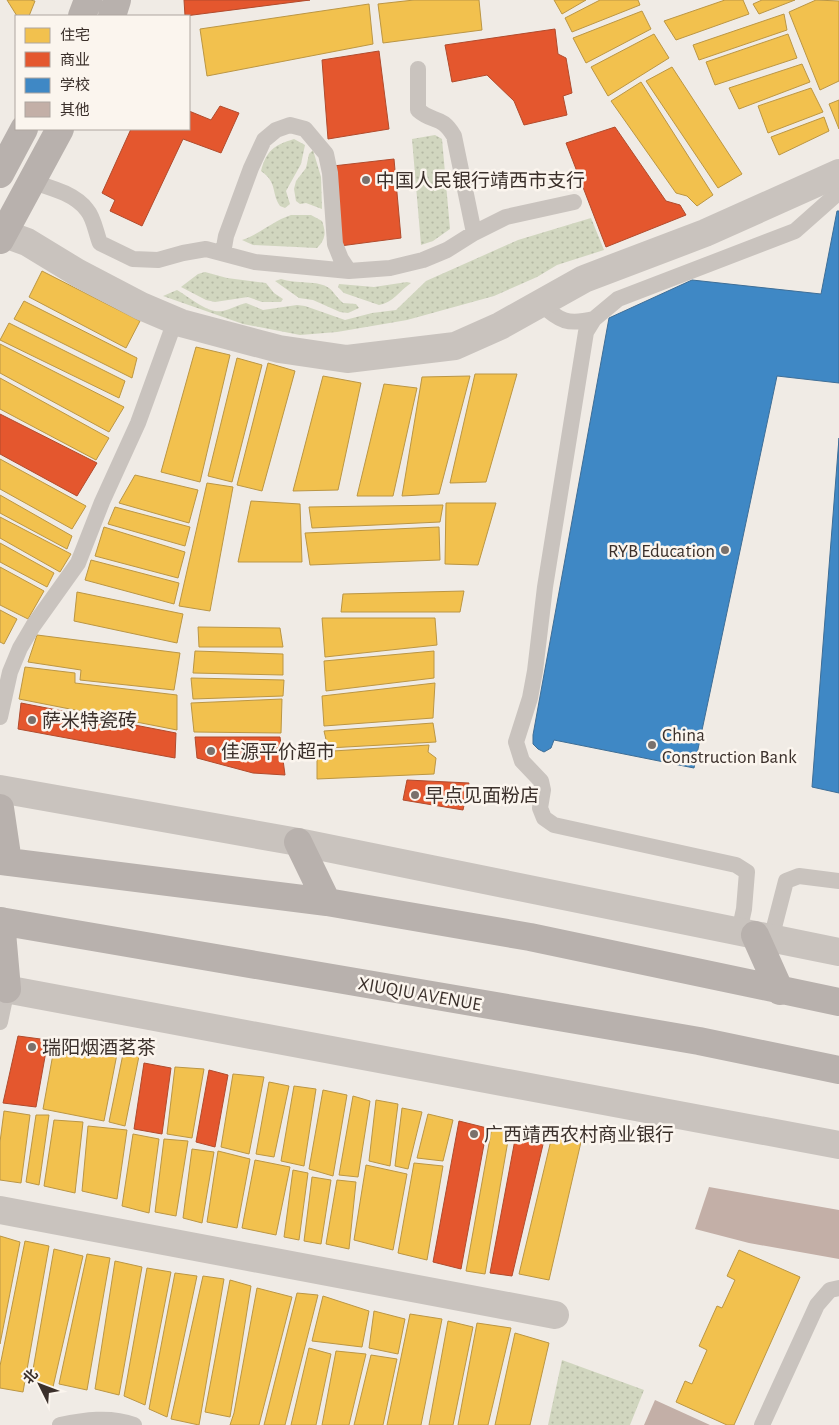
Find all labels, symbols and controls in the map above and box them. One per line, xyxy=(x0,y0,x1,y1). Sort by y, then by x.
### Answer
legend xyxy=(15,15,190,130)
text: 住宅 xyxy=(60,27,90,43)
text: 商业 xyxy=(60,52,90,68)
text: 学校 xyxy=(60,76,90,93)
text: 其他 xyxy=(60,102,90,118)
place label: 中国人民银行靖西市支行 xyxy=(376,170,585,191)
marker: 中国人民银行靖西市支行 xyxy=(360,174,372,186)
place label: RYB Education xyxy=(608,542,715,561)
marker: RYB Education xyxy=(719,544,731,556)
place label: 萨米特瓷砖 xyxy=(42,710,137,731)
marker: 萨米特瓷砖 xyxy=(26,714,38,726)
place label: China Construction Bank xyxy=(662,726,797,767)
marker: China Construction Bank xyxy=(646,739,658,751)
place label: 佳源平价超市 xyxy=(221,741,335,762)
marker: 佳源平价超市 xyxy=(205,745,217,757)
place label: 早点见面粉店 xyxy=(425,786,539,806)
marker: 早点见面粉店 xyxy=(409,789,421,801)
street label: XIUQIU AVENUE xyxy=(357,974,483,1015)
place label: 瑞阳烟酒茗茶 xyxy=(42,1038,156,1058)
marker: 瑞阳烟酒茗茶 xyxy=(26,1041,38,1053)
place label: 广西靖西农村商业银行 xyxy=(484,1124,674,1145)
marker: 广西靖西农村商业银行 xyxy=(468,1128,480,1140)
north arrow xyxy=(15,1360,65,1410)
text: 北 xyxy=(20,1366,41,1387)

